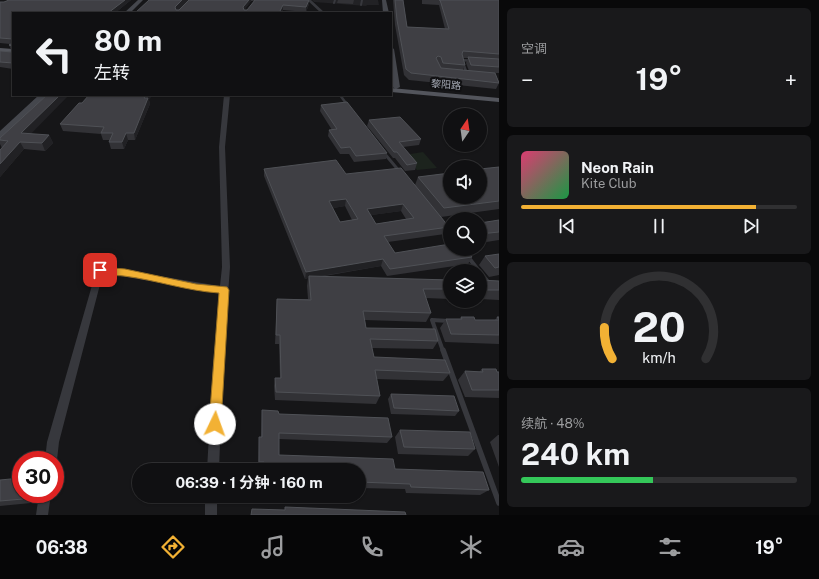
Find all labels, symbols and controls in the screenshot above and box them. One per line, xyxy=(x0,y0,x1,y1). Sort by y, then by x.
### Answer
text: 80 m xyxy=(94,24,162,57)
icon: left xyxy=(28,28,80,80)
text: 空调 xyxy=(521,41,547,56)
text: 19° xyxy=(636,61,682,97)
text: 左转 xyxy=(94,62,130,83)
text: − xyxy=(521,67,533,93)
text: + xyxy=(785,67,797,93)
street label: 黎阳路 xyxy=(431,77,461,91)
north arrow xyxy=(443,108,487,152)
map controls xyxy=(443,108,487,308)
text: Neon Rain xyxy=(581,159,654,176)
button: sound xyxy=(443,160,487,204)
text: Kite Club xyxy=(581,176,636,191)
button: search xyxy=(443,212,487,256)
icon: previous xyxy=(556,215,578,237)
icon: pause xyxy=(648,215,670,237)
icon: next xyxy=(740,215,762,237)
pin xyxy=(83,253,117,287)
icon: arrive xyxy=(89,259,111,281)
button: layers xyxy=(443,264,487,308)
text: 20 xyxy=(632,302,686,351)
text: km/h xyxy=(642,348,676,365)
position arrow xyxy=(194,403,236,445)
text: 续航 · 48% xyxy=(521,416,585,431)
text: 240 km xyxy=(521,436,630,472)
speed limit sign: 30 xyxy=(12,451,64,503)
text: 06:39 · 1 分钟 · 160 m xyxy=(175,474,323,491)
icon: directions xyxy=(159,533,187,561)
icon: music xyxy=(259,533,287,561)
icon: phone xyxy=(358,533,386,561)
icon: climate xyxy=(457,533,485,561)
icon: car xyxy=(557,533,585,561)
icon: filters xyxy=(656,533,684,561)
text: 06:38 xyxy=(36,537,88,558)
text: 19° xyxy=(755,537,783,558)

